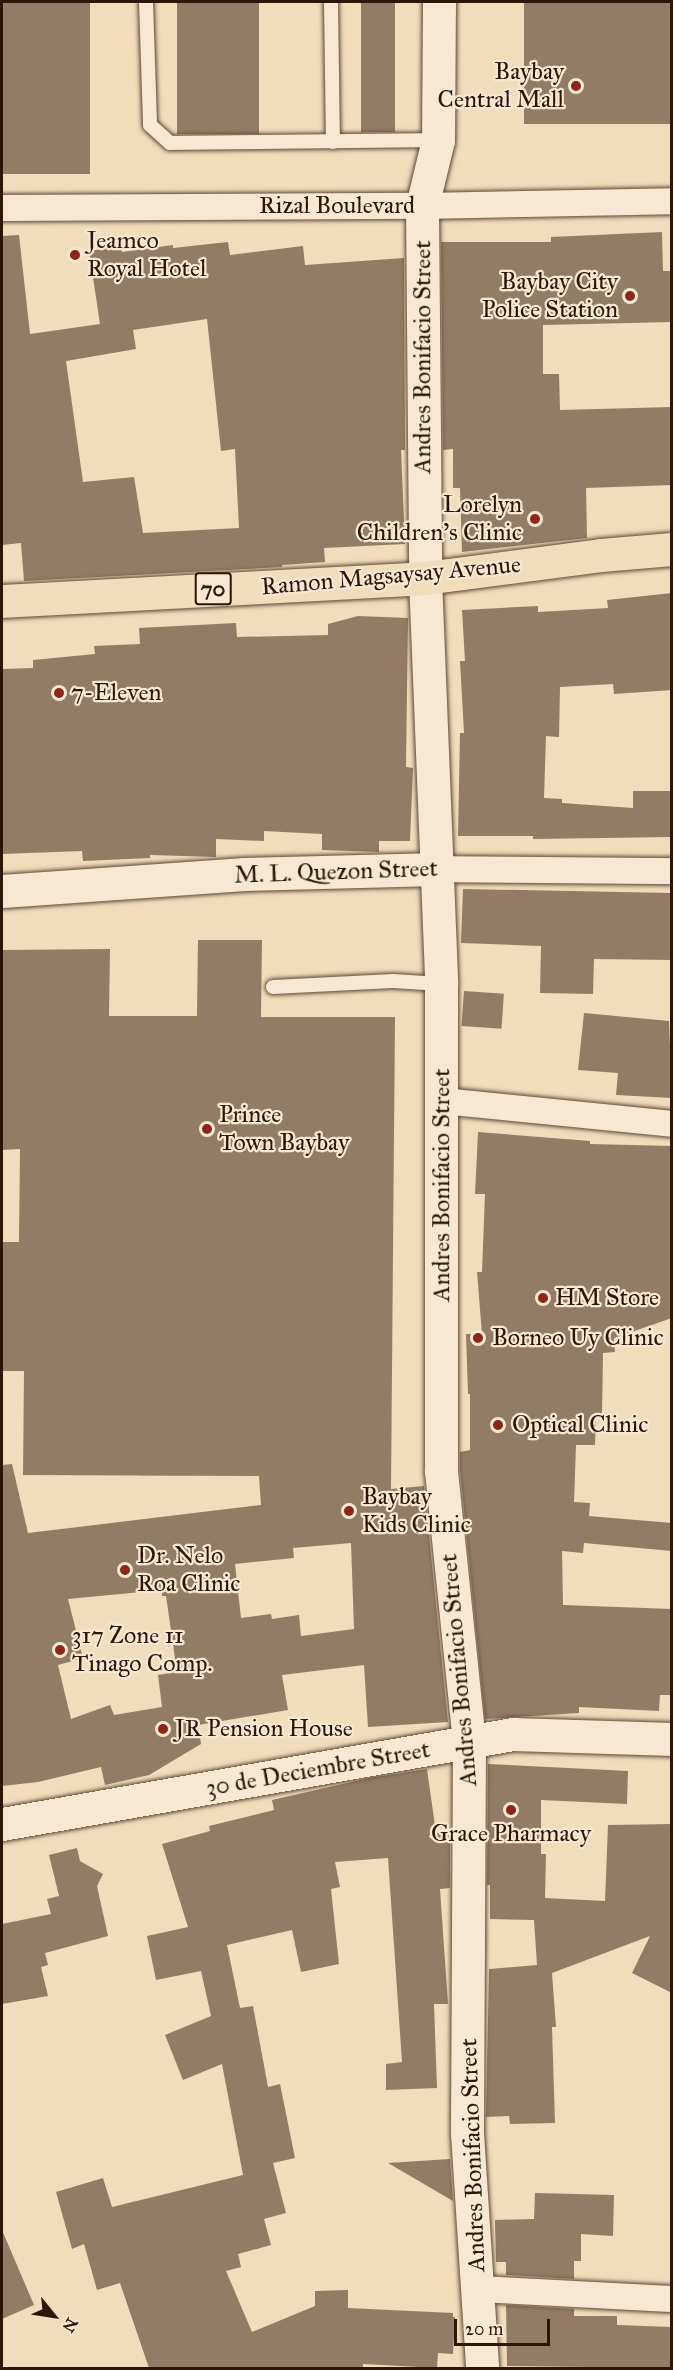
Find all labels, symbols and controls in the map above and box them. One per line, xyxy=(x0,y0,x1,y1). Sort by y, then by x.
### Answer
place label: Baybay Central Mall xyxy=(438,58,564,114)
marker: Baybay Central Mall xyxy=(569,79,583,93)
street label: Rizal Boulevard xyxy=(259,192,415,220)
place label: Jeamco Royal Hotel xyxy=(87,227,206,283)
street label: Andres Bonifacio Street xyxy=(409,240,437,474)
marker: Jeamco Royal Hotel xyxy=(68,248,82,262)
place label: Baybay City Police Station xyxy=(482,268,618,324)
marker: Baybay City Police Station xyxy=(623,289,637,303)
place label: Lorelyn Children's Clinic xyxy=(357,491,522,547)
marker: Lorelyn Children's Clinic xyxy=(526,510,544,528)
street label: Ramon Magsaysay Avenue xyxy=(260,550,522,602)
road number: 70 xyxy=(194,570,232,608)
place label: 7-Eleven xyxy=(71,679,161,707)
marker: 7-Eleven xyxy=(52,686,66,700)
street label: M. L. Quezon Street xyxy=(234,854,438,890)
street label: Andres Bonifacio Street xyxy=(428,1068,456,1302)
place label: Prince Town Baybay xyxy=(219,1101,349,1157)
marker: Prince Town Baybay xyxy=(200,1122,214,1136)
place label: HM Store xyxy=(555,1284,659,1312)
marker: HM Store xyxy=(536,1291,550,1305)
place label: Borneo Uy Clinic xyxy=(492,1324,664,1352)
marker: Borneo Uy Clinic xyxy=(469,1329,487,1347)
place label: Optical Clinic xyxy=(512,1411,648,1439)
marker: Optical Clinic xyxy=(489,1416,507,1434)
place label: Baybay Kids Clinic xyxy=(362,1483,471,1539)
marker: Baybay Kids Clinic xyxy=(340,1502,358,1520)
place label: Dr. Nelo Roa Clinic xyxy=(137,1542,240,1598)
street label: Andres Bonifacio Street xyxy=(434,1552,484,1788)
marker: Dr. Nelo Roa Clinic xyxy=(118,1563,132,1577)
place label: 317 Zone 11 Tinago Comp. xyxy=(72,1622,213,1678)
marker: 317 Zone 11 Tinago Comp. xyxy=(53,1643,67,1657)
place label: JR Pension House xyxy=(175,1715,353,1743)
marker: JR Pension House xyxy=(156,1722,170,1736)
street label: 30 de Deciembre Street xyxy=(204,1735,432,1803)
marker: Grace Pharmacy xyxy=(504,1803,518,1817)
place label: Grace Pharmacy xyxy=(431,1820,591,1848)
street label: Andres Bonifacio Street xyxy=(455,2038,491,2272)
north arrow xyxy=(24,2286,84,2346)
scale bar xyxy=(457,2307,553,2345)
text: N xyxy=(58,2315,82,2336)
text: 20 m xyxy=(465,2318,503,2340)

